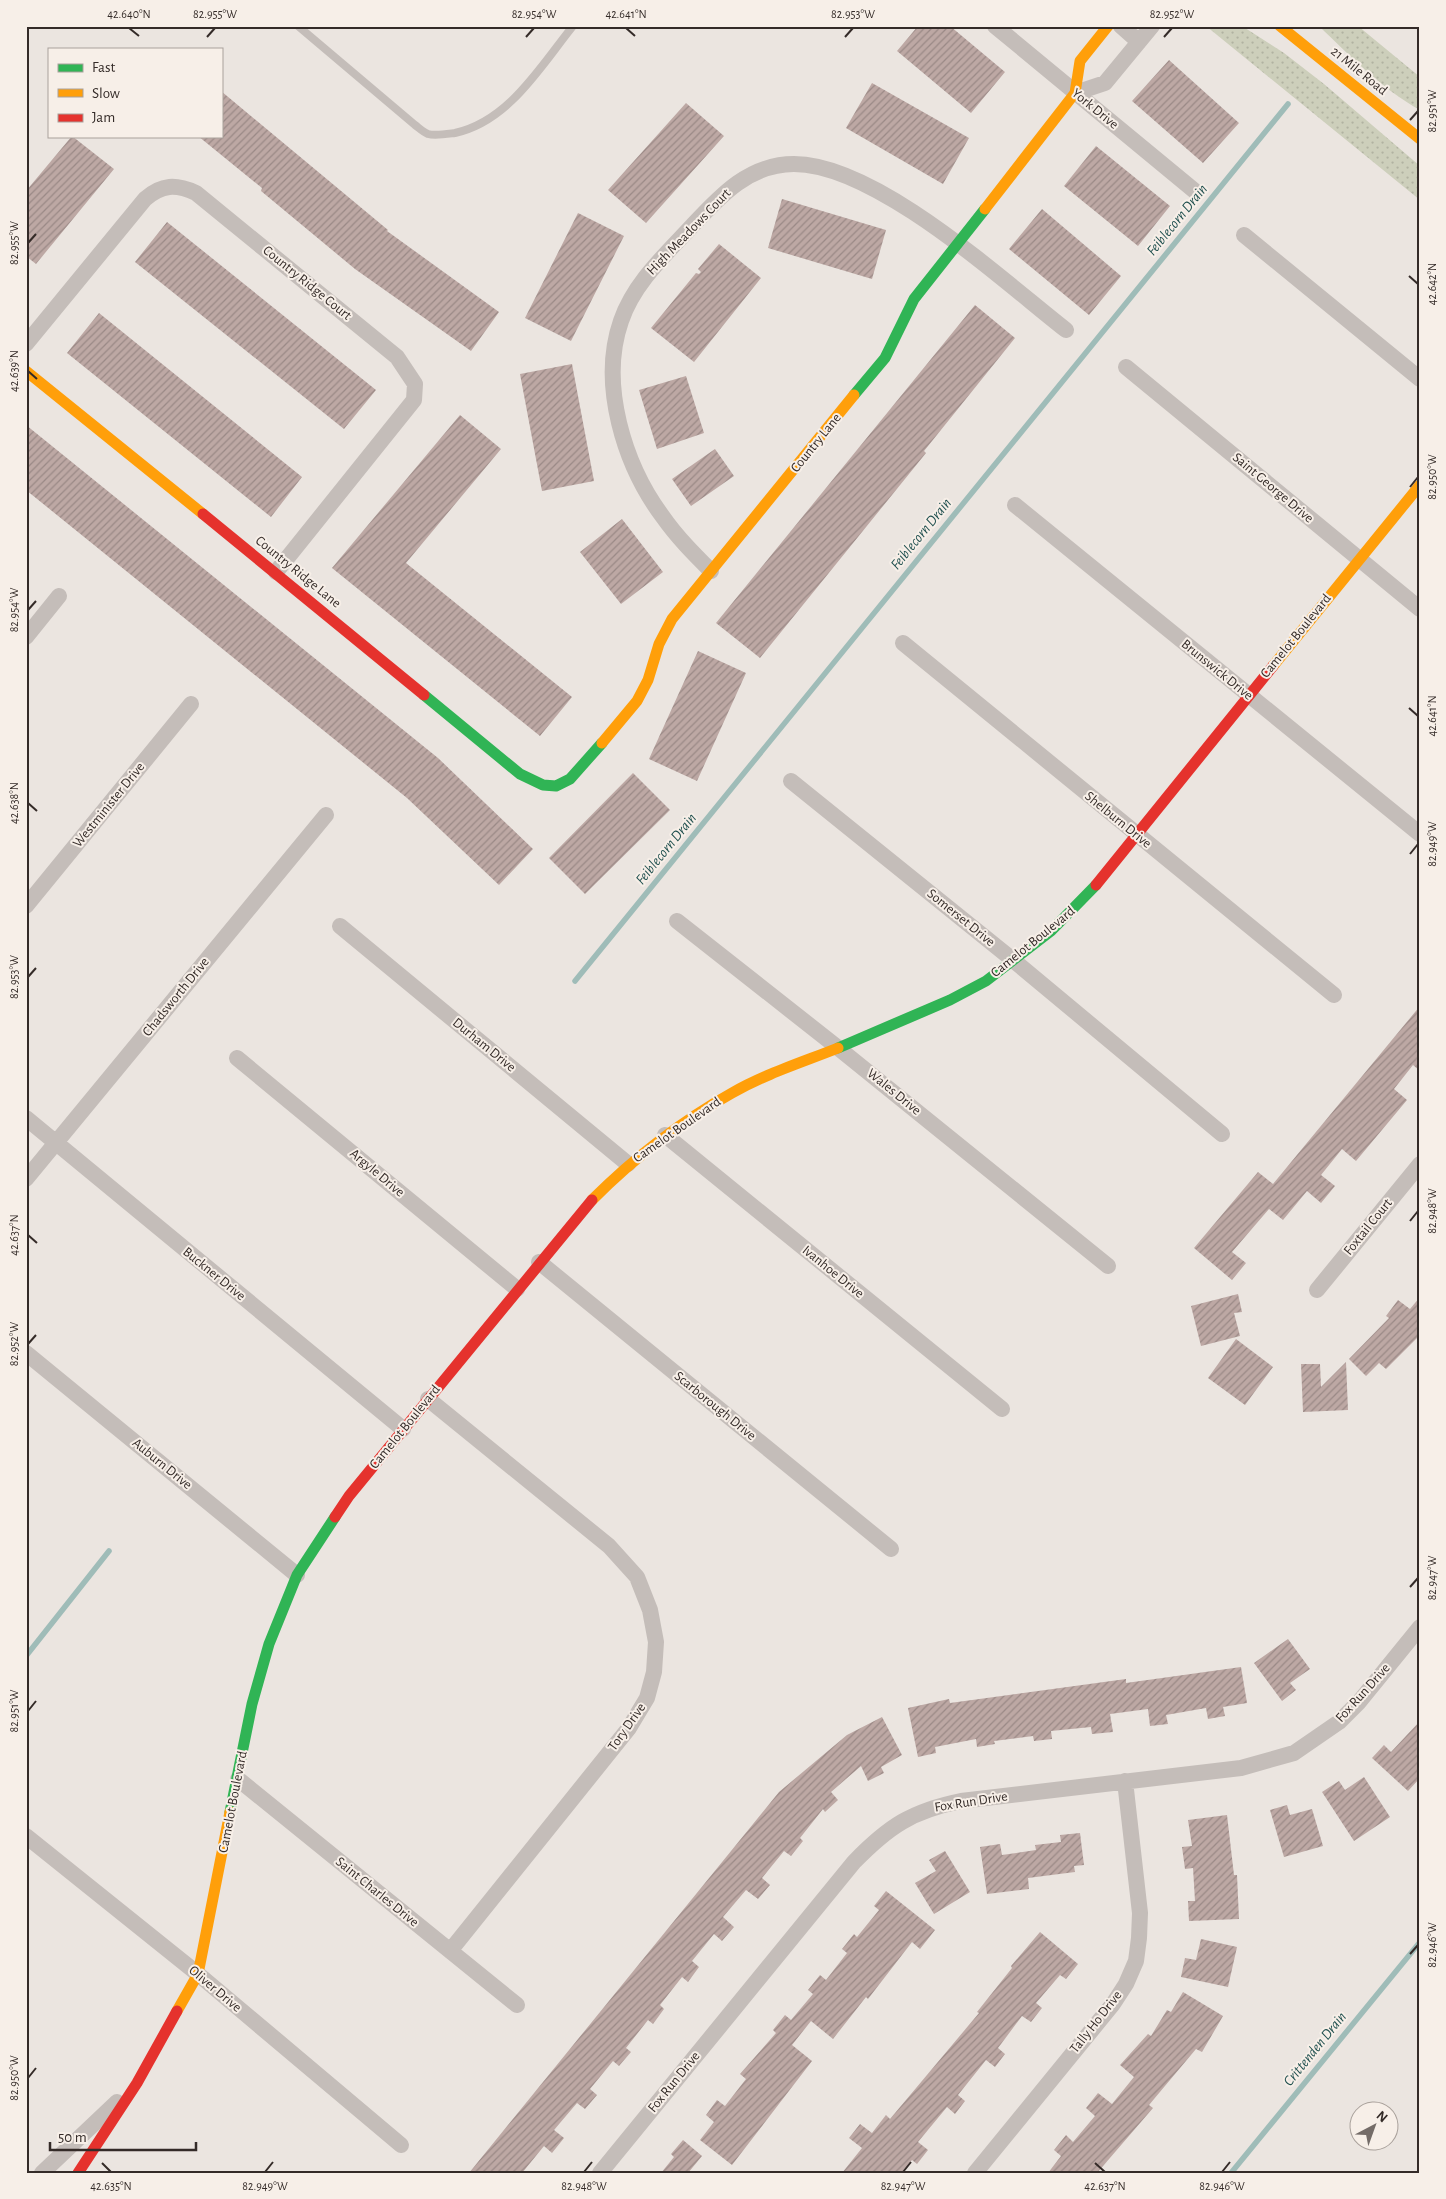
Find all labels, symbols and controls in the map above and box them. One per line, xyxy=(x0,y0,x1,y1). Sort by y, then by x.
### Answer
text: 42.640°N xyxy=(107,8,151,20)
text: 82.955°W xyxy=(193,8,237,20)
text: 82.954°W xyxy=(512,8,557,20)
text: 42.641°N xyxy=(605,8,647,20)
text: 82.953°W xyxy=(831,8,875,20)
text: 82.952°W xyxy=(1150,8,1194,20)
street label: 21 Mile Road xyxy=(1328,44,1390,98)
legend xyxy=(48,48,222,138)
text: Fast xyxy=(92,60,116,75)
text: Slow xyxy=(92,86,120,101)
street label: York Drive xyxy=(1069,86,1121,132)
text: 82.951°W xyxy=(1426,89,1438,133)
text: Jam xyxy=(92,110,115,125)
water label: Feiblecorn Drain xyxy=(1144,181,1210,259)
street label: High Meadows Court xyxy=(644,186,734,278)
text: 82.955°W xyxy=(8,221,20,265)
street label: Country Ridge Court xyxy=(260,243,354,323)
text: 42.642°N xyxy=(1426,263,1438,305)
text: 42.639°N xyxy=(8,350,20,392)
street label: Country Lane xyxy=(788,411,844,475)
street label: Saint George Drive xyxy=(1230,450,1316,526)
text: 82.950°W xyxy=(1426,454,1438,500)
water label: Feiblecorn Drain xyxy=(888,495,954,573)
street label: Country Ridge Lane xyxy=(253,533,343,611)
text: 82.954°W xyxy=(8,587,20,632)
street label: Camelot Boulevard xyxy=(1258,591,1334,681)
street label: Brunswick Drive xyxy=(1179,637,1255,703)
text: 42.641°N xyxy=(1426,695,1438,737)
street label: Westminister Drive xyxy=(71,760,147,850)
text: 42.638°N xyxy=(8,782,20,824)
street label: Shelburn Drive xyxy=(1082,789,1154,851)
water label: Feiblecorn Drain xyxy=(633,810,699,888)
text: 82.949°W xyxy=(1426,821,1438,867)
street label: Somerset Drive xyxy=(924,887,998,949)
street label: Camelot Boulevard xyxy=(988,904,1078,980)
text: 82.953°W xyxy=(8,955,20,999)
street label: Chadsworth Drive xyxy=(140,955,212,1039)
street label: Durham Drive xyxy=(450,1015,518,1075)
street label: Wales Drive xyxy=(864,1066,924,1118)
street label: Camelot Boulevard xyxy=(631,1095,723,1165)
street label: Argyle Drive xyxy=(347,1146,407,1200)
text: 82.948°W xyxy=(1426,1188,1438,1234)
street label: Foxtail Court xyxy=(1341,1196,1395,1258)
text: 42.637°N xyxy=(8,1214,20,1256)
street label: Ivanhoe Drive xyxy=(800,1243,866,1301)
street label: Buckner Drive xyxy=(180,1245,248,1303)
text: 82.952°W xyxy=(8,1322,20,1366)
street label: Scarborough Drive xyxy=(672,1369,758,1443)
street label: Camelot Boulevard xyxy=(367,1382,443,1472)
street label: Auburn Drive xyxy=(129,1436,195,1492)
text: 82.947°W xyxy=(1426,1555,1438,1600)
street label: Fox Run Drive xyxy=(1333,1661,1393,1725)
text: 82.951°W xyxy=(8,1689,20,1733)
street label: Tory Drive xyxy=(606,1701,648,1753)
street label: Camelot Boulevard xyxy=(216,1750,250,1854)
street label: Fox Run Drive xyxy=(933,1789,1009,1815)
street label: Saint Charles Drive xyxy=(333,1854,421,1930)
text: 82.946°W xyxy=(1426,1922,1438,1968)
street label: Oliver Drive xyxy=(186,1963,244,2015)
street label: Tally Ho Drive xyxy=(1067,1988,1125,2056)
water label: Crittenden Drain xyxy=(1281,2009,1349,2089)
street label: Fox Run Drive xyxy=(645,2049,703,2115)
text: 82.950°W xyxy=(8,2055,20,2101)
north arrow xyxy=(1348,2102,1398,2152)
text: N xyxy=(1374,2108,1390,2125)
scale bar xyxy=(50,2119,196,2151)
text: 50 m xyxy=(58,2130,87,2145)
text: 42.635°N xyxy=(90,2180,132,2192)
text: 82.949°W xyxy=(242,2180,288,2192)
text: 82.948°W xyxy=(561,2180,607,2192)
text: 82.947°W xyxy=(881,2180,926,2192)
text: 42.637°N xyxy=(1084,2180,1126,2192)
text: 82.946°W xyxy=(1199,2180,1245,2192)

